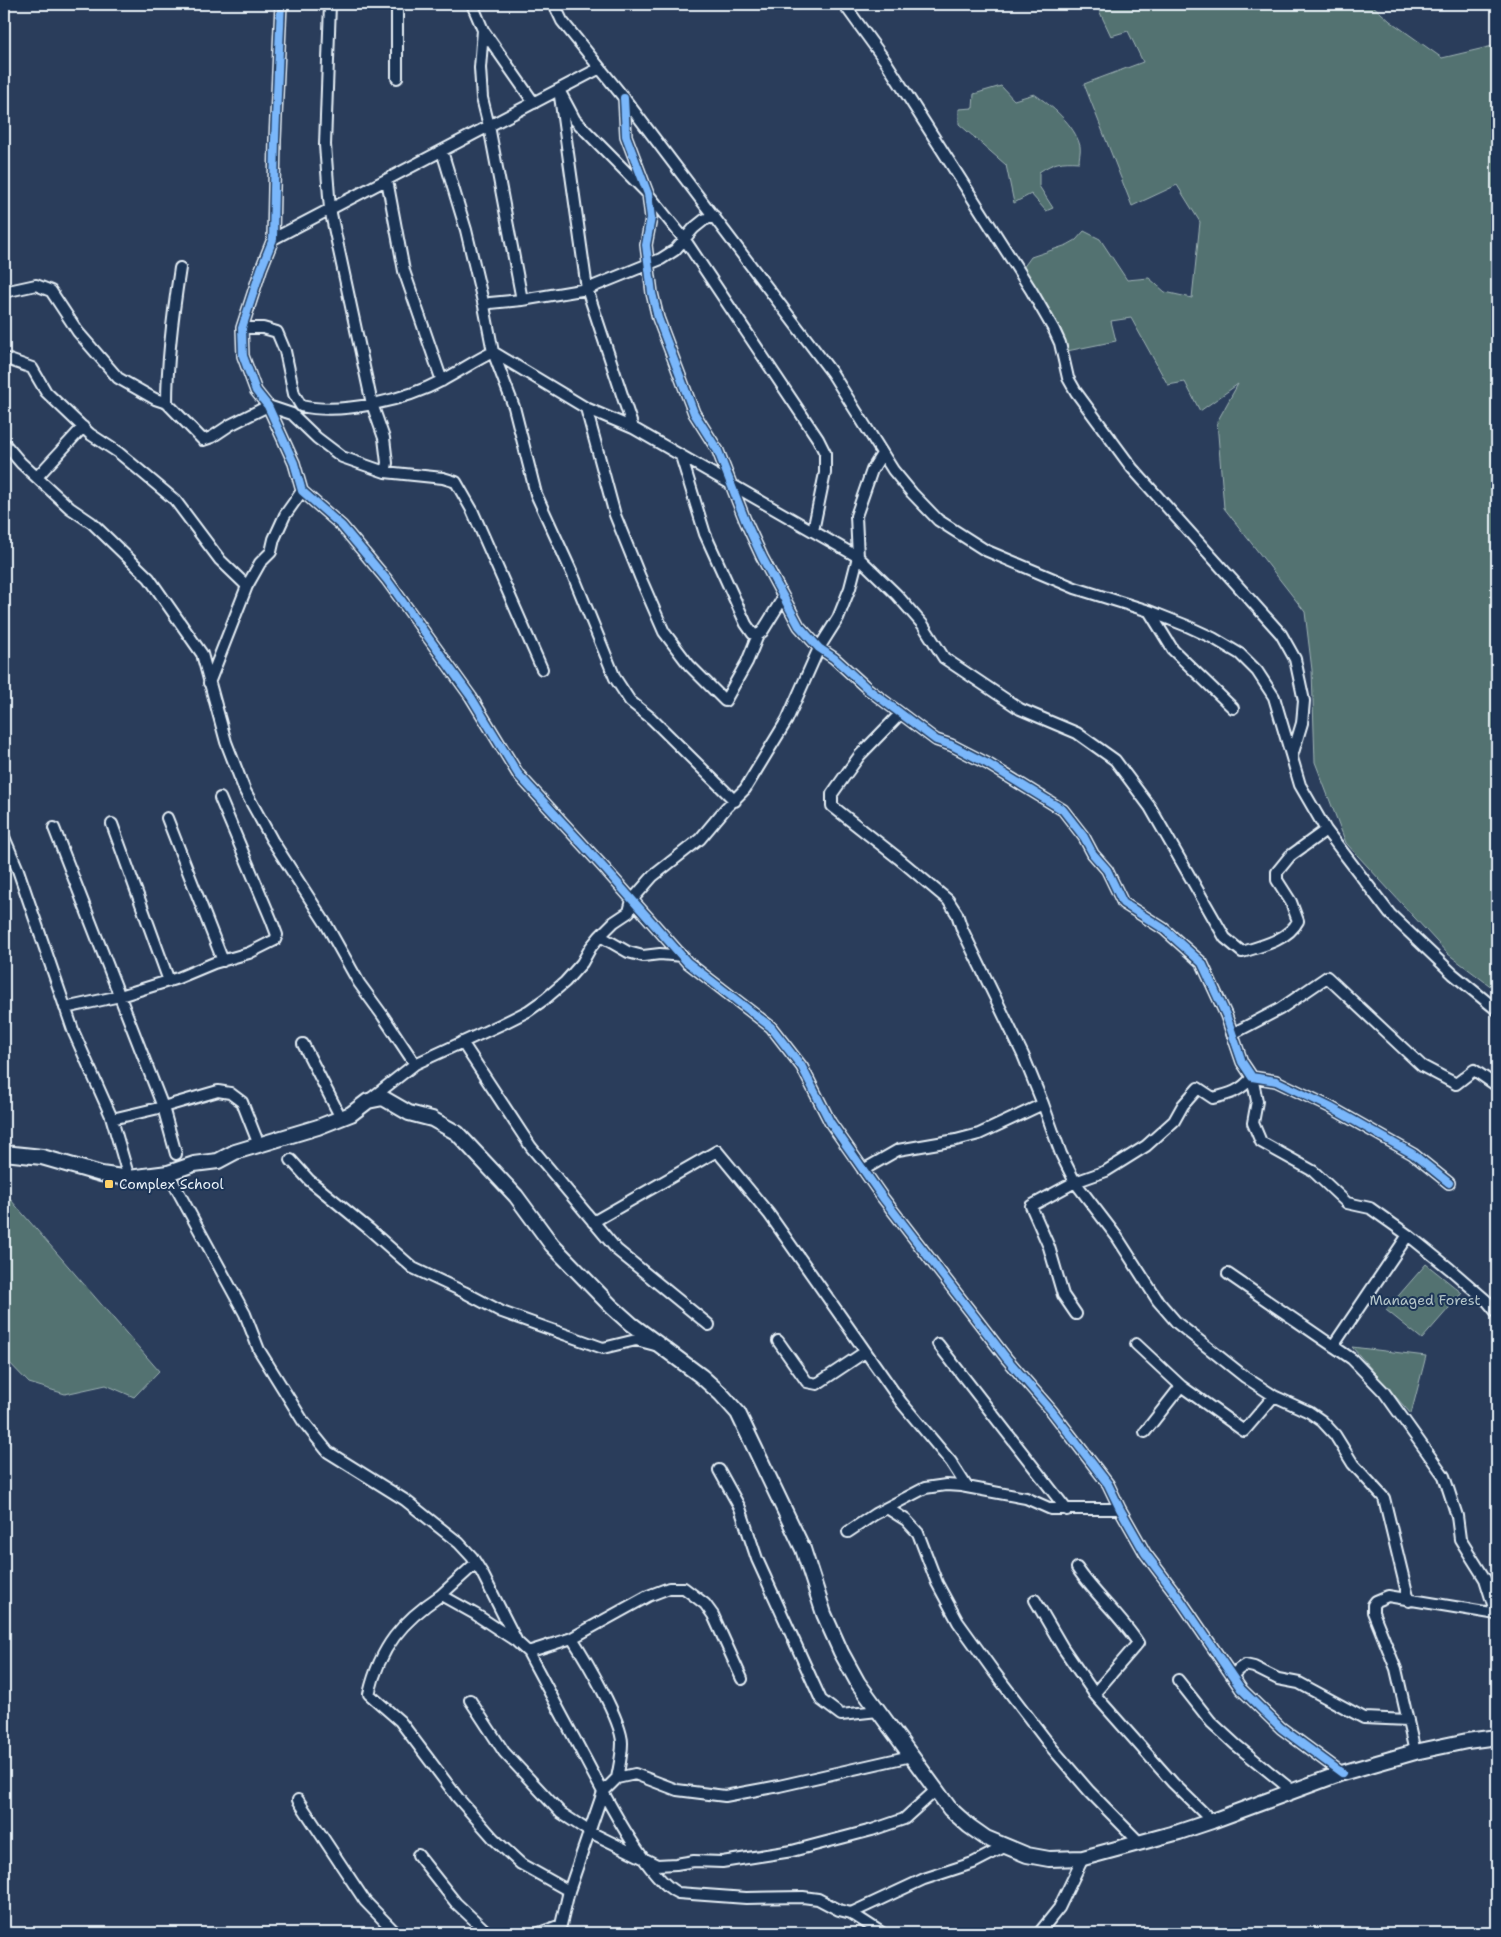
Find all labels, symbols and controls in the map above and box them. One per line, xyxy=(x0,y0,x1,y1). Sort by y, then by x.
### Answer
place label: Complex School xyxy=(119,1175,225,1193)
marker: Complex School xyxy=(103,1178,115,1190)
park label: Managed Forest xyxy=(1369,1291,1481,1309)

